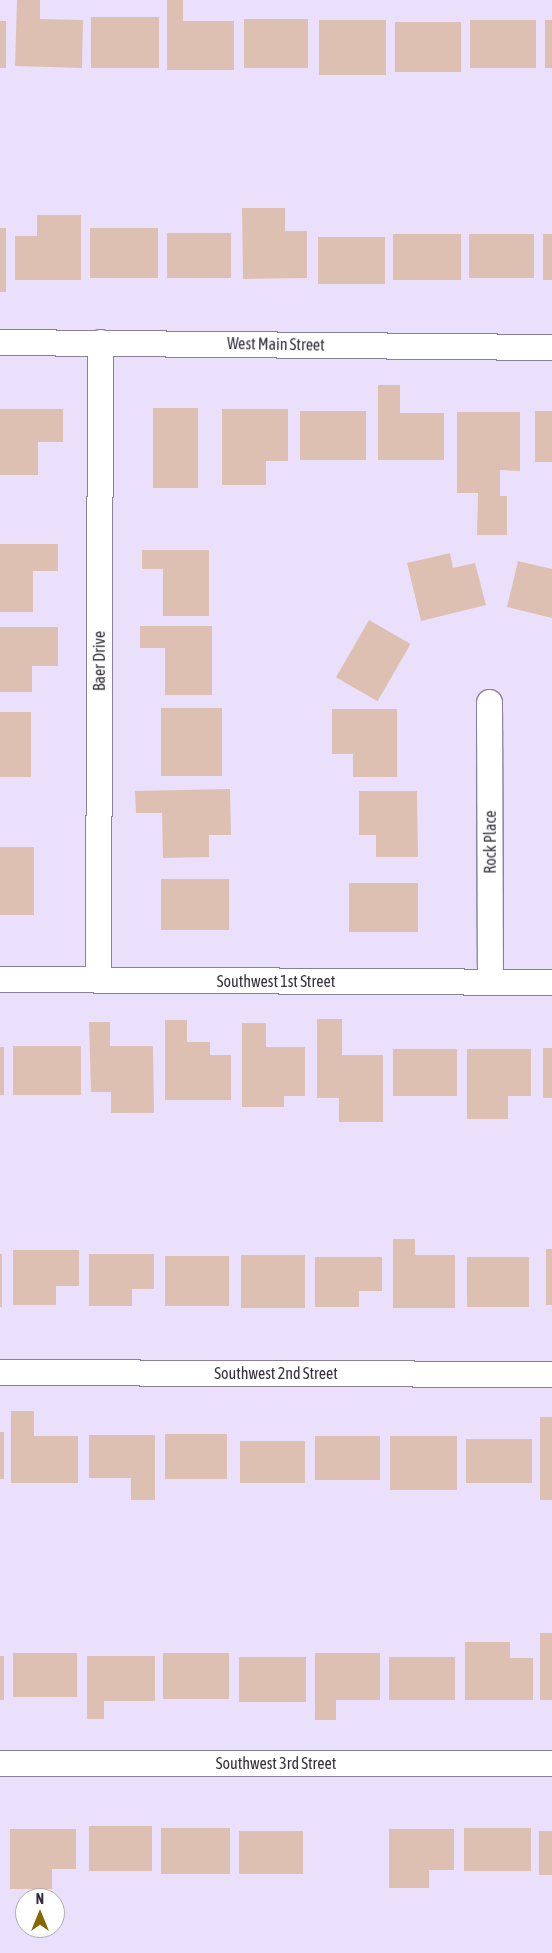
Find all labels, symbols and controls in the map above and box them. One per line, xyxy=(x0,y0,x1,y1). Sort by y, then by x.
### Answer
street label: West Main Street xyxy=(227,334,325,354)
street label: Baer Drive xyxy=(89,631,109,691)
street label: Rock Place xyxy=(480,810,500,874)
street label: Southwest 1st Street xyxy=(217,971,335,991)
street label: Southwest 2nd Street xyxy=(214,1363,338,1383)
street label: Southwest 3rd Street xyxy=(216,1753,336,1773)
north arrow xyxy=(15,1888,65,1938)
text: N xyxy=(36,1891,44,1907)

